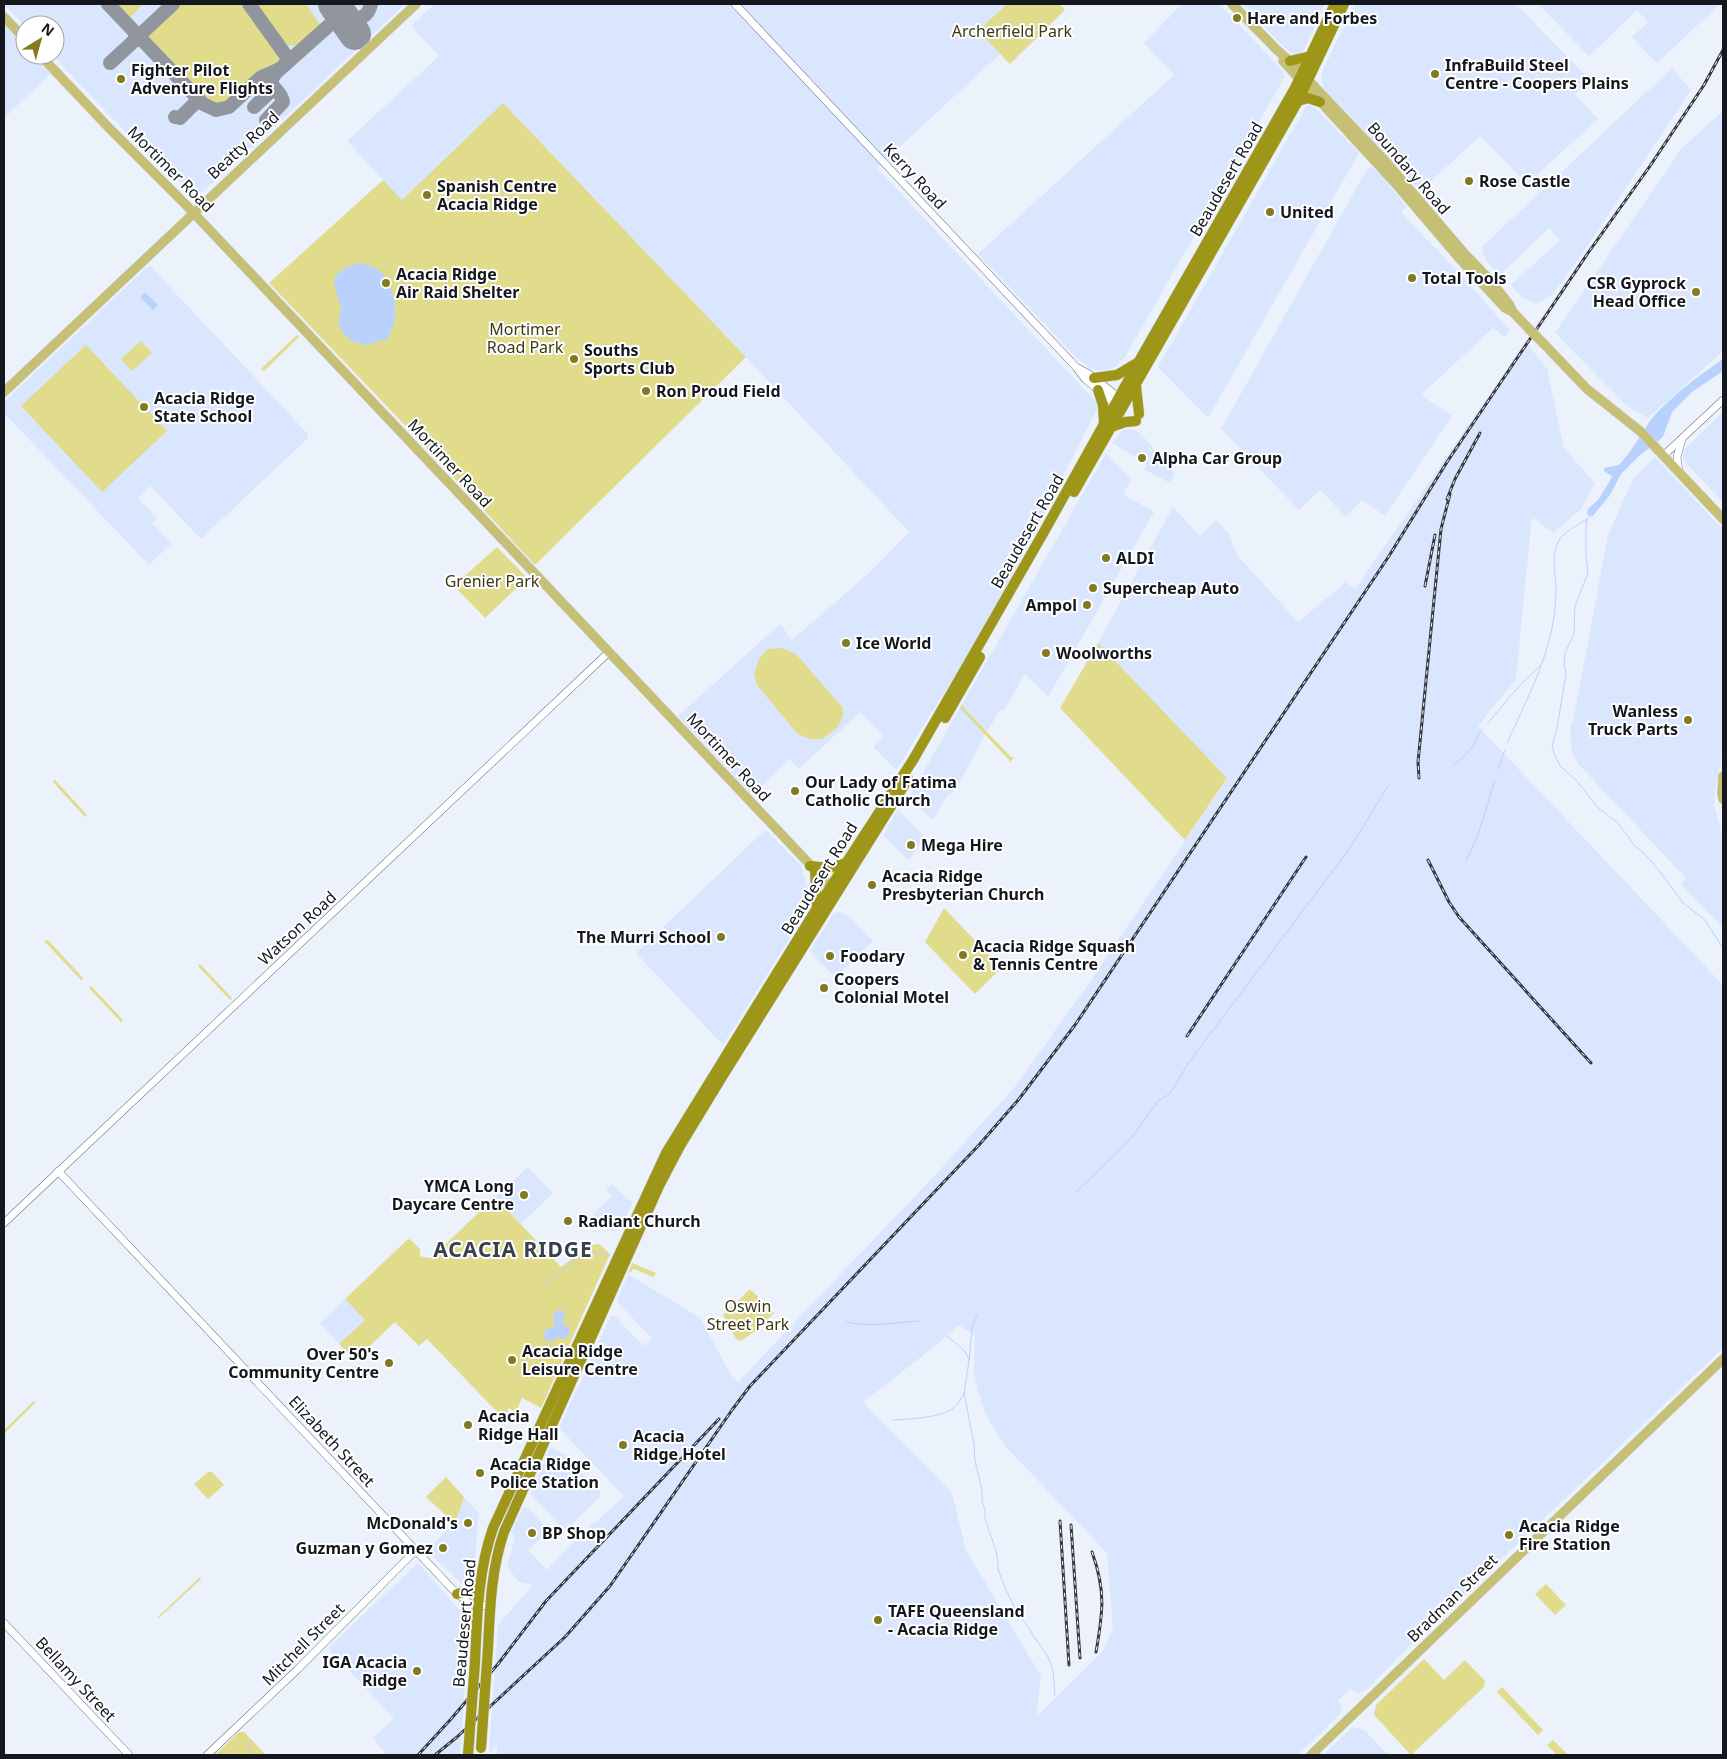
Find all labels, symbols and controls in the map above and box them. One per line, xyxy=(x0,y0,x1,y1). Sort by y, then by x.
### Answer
place label: Hare and Forbes xyxy=(1247,7,1377,29)
marker: Hare and Forbes xyxy=(1231,12,1243,24)
north arrow xyxy=(15,15,65,65)
text: N xyxy=(38,18,58,40)
park label: Archerfield Park xyxy=(952,20,1073,42)
place label: InfraBuild Steel Centre - Coopers Plains xyxy=(1445,54,1629,94)
place label: Fighter Pilot Adventure Flights xyxy=(131,59,273,99)
marker: InfraBuild Steel Centre - Coopers Plains xyxy=(1429,68,1441,80)
marker: Fighter Pilot Adventure Flights xyxy=(115,73,127,85)
street label: Beatty Road xyxy=(202,106,284,184)
street label: Boundary Road xyxy=(1363,117,1455,219)
street label: Beaudesert Road xyxy=(1184,118,1268,240)
street label: Mortimer Road xyxy=(123,121,219,217)
street label: Kerry Road xyxy=(879,138,951,214)
place label: Rose Castle xyxy=(1479,170,1570,192)
place label: Spanish Centre Acacia Ridge xyxy=(437,175,557,215)
marker: Rose Castle xyxy=(1463,175,1475,187)
marker: Spanish Centre Acacia Ridge xyxy=(421,189,433,201)
place label: United xyxy=(1280,201,1334,223)
marker: United xyxy=(1264,206,1276,218)
place label: Acacia Ridge Air Raid Shelter xyxy=(396,263,520,303)
place label: Total Tools xyxy=(1422,267,1506,289)
marker: Total Tools xyxy=(1406,272,1418,284)
place label: CSR Gyprock Head Office xyxy=(1586,272,1686,312)
marker: Acacia Ridge Air Raid Shelter xyxy=(380,277,392,289)
marker: CSR Gyprock Head Office xyxy=(1690,286,1702,298)
park label: Mortimer Road Park xyxy=(487,318,564,358)
place label: Souths Sports Club xyxy=(584,339,675,379)
marker: Souths Sports Club xyxy=(568,353,580,365)
place label: Ron Proud Field xyxy=(656,380,781,402)
marker: Ron Proud Field xyxy=(640,385,652,397)
place label: Acacia Ridge State School xyxy=(154,387,255,427)
marker: Acacia Ridge State School xyxy=(138,401,150,413)
street label: Mortimer Road xyxy=(403,414,497,512)
place label: Alpha Car Group xyxy=(1152,447,1282,469)
marker: Alpha Car Group xyxy=(1136,452,1148,464)
street label: Beaudesert Road xyxy=(985,470,1069,592)
place label: ALDI xyxy=(1116,547,1154,569)
marker: ALDI xyxy=(1100,552,1112,564)
park label: Grenier Park xyxy=(445,570,540,592)
place label: Supercheap Auto xyxy=(1103,577,1239,599)
marker: Supercheap Auto xyxy=(1087,582,1099,594)
place label: Ampol xyxy=(1025,594,1077,616)
marker: Ampol xyxy=(1081,599,1093,611)
place label: Ice World xyxy=(856,632,931,654)
marker: Ice World xyxy=(840,637,852,649)
place label: Woolworths xyxy=(1056,642,1152,664)
marker: Woolworths xyxy=(1040,647,1052,659)
place label: Wanless Truck Parts xyxy=(1588,700,1678,740)
street label: Mortimer Road xyxy=(682,708,776,806)
marker: Wanless Truck Parts xyxy=(1682,714,1694,726)
place label: Our Lady of Fatima Catholic Church xyxy=(805,771,957,811)
marker: Our Lady of Fatima Catholic Church xyxy=(789,785,801,797)
street label: Beaudesert Road xyxy=(776,818,862,938)
place label: Mega Hire xyxy=(921,834,1003,856)
marker: Mega Hire xyxy=(905,839,917,851)
place label: Acacia Ridge Presbyterian Church xyxy=(882,865,1044,905)
marker: Acacia Ridge Presbyterian Church xyxy=(866,879,878,891)
street label: Watson Road xyxy=(253,886,341,970)
place label: The Murri School xyxy=(577,926,711,948)
marker: The Murri School xyxy=(715,931,727,943)
place label: Acacia Ridge Squash & Tennis Centre xyxy=(973,935,1135,975)
place label: Foodary xyxy=(840,945,906,967)
marker: Acacia Ridge Squash & Tennis Centre xyxy=(957,949,969,961)
marker: Foodary xyxy=(824,950,836,962)
place label: Coopers Colonial Motel xyxy=(834,968,949,1008)
marker: Coopers Colonial Motel xyxy=(818,982,830,994)
place label: YMCA Long Daycare Centre xyxy=(392,1175,514,1215)
marker: YMCA Long Daycare Centre xyxy=(518,1189,530,1201)
place label: Radiant Church xyxy=(578,1210,701,1232)
marker: Radiant Church xyxy=(562,1215,574,1227)
district label: ACACIA RIDGE xyxy=(433,1235,593,1263)
park label: Oswin Street Park xyxy=(707,1295,790,1335)
place label: Acacia Ridge Leisure Centre xyxy=(522,1340,638,1380)
place label: Over 50's Community Centre xyxy=(228,1343,379,1383)
marker: Acacia Ridge Leisure Centre xyxy=(506,1354,518,1366)
marker: Over 50's Community Centre xyxy=(383,1357,395,1369)
street label: Elizabeth Street xyxy=(284,1391,380,1491)
place label: Acacia Ridge Hall xyxy=(478,1405,559,1445)
marker: Acacia Ridge Hall xyxy=(462,1419,474,1431)
place label: Acacia Ridge Hotel xyxy=(633,1425,726,1465)
marker: Acacia Ridge Hotel xyxy=(617,1439,629,1451)
place label: Acacia Ridge Police Station xyxy=(490,1453,599,1493)
marker: Acacia Ridge Police Station xyxy=(474,1467,486,1479)
place label: McDonald's xyxy=(366,1512,458,1534)
place label: Acacia Ridge Fire Station xyxy=(1519,1515,1620,1555)
marker: McDonald's xyxy=(462,1517,474,1529)
place label: BP Shop xyxy=(542,1522,606,1544)
marker: BP Shop xyxy=(526,1527,538,1539)
marker: Acacia Ridge Fire Station xyxy=(1503,1529,1515,1541)
place label: Guzman y Gomez xyxy=(296,1537,433,1559)
marker: Guzman y Gomez xyxy=(437,1542,449,1554)
street label: Bradman Street xyxy=(1402,1549,1502,1647)
street label: Beaudesert Road xyxy=(447,1558,481,1688)
street label: Mitchell Street xyxy=(257,1598,349,1690)
place label: TAFE Queensland - Acacia Ridge xyxy=(888,1600,1025,1640)
marker: TAFE Queensland - Acacia Ridge xyxy=(872,1614,884,1626)
street label: Bellamy Street xyxy=(31,1632,121,1726)
place label: IGA Acacia Ridge xyxy=(322,1651,407,1691)
marker: IGA Acacia Ridge xyxy=(411,1665,423,1677)

